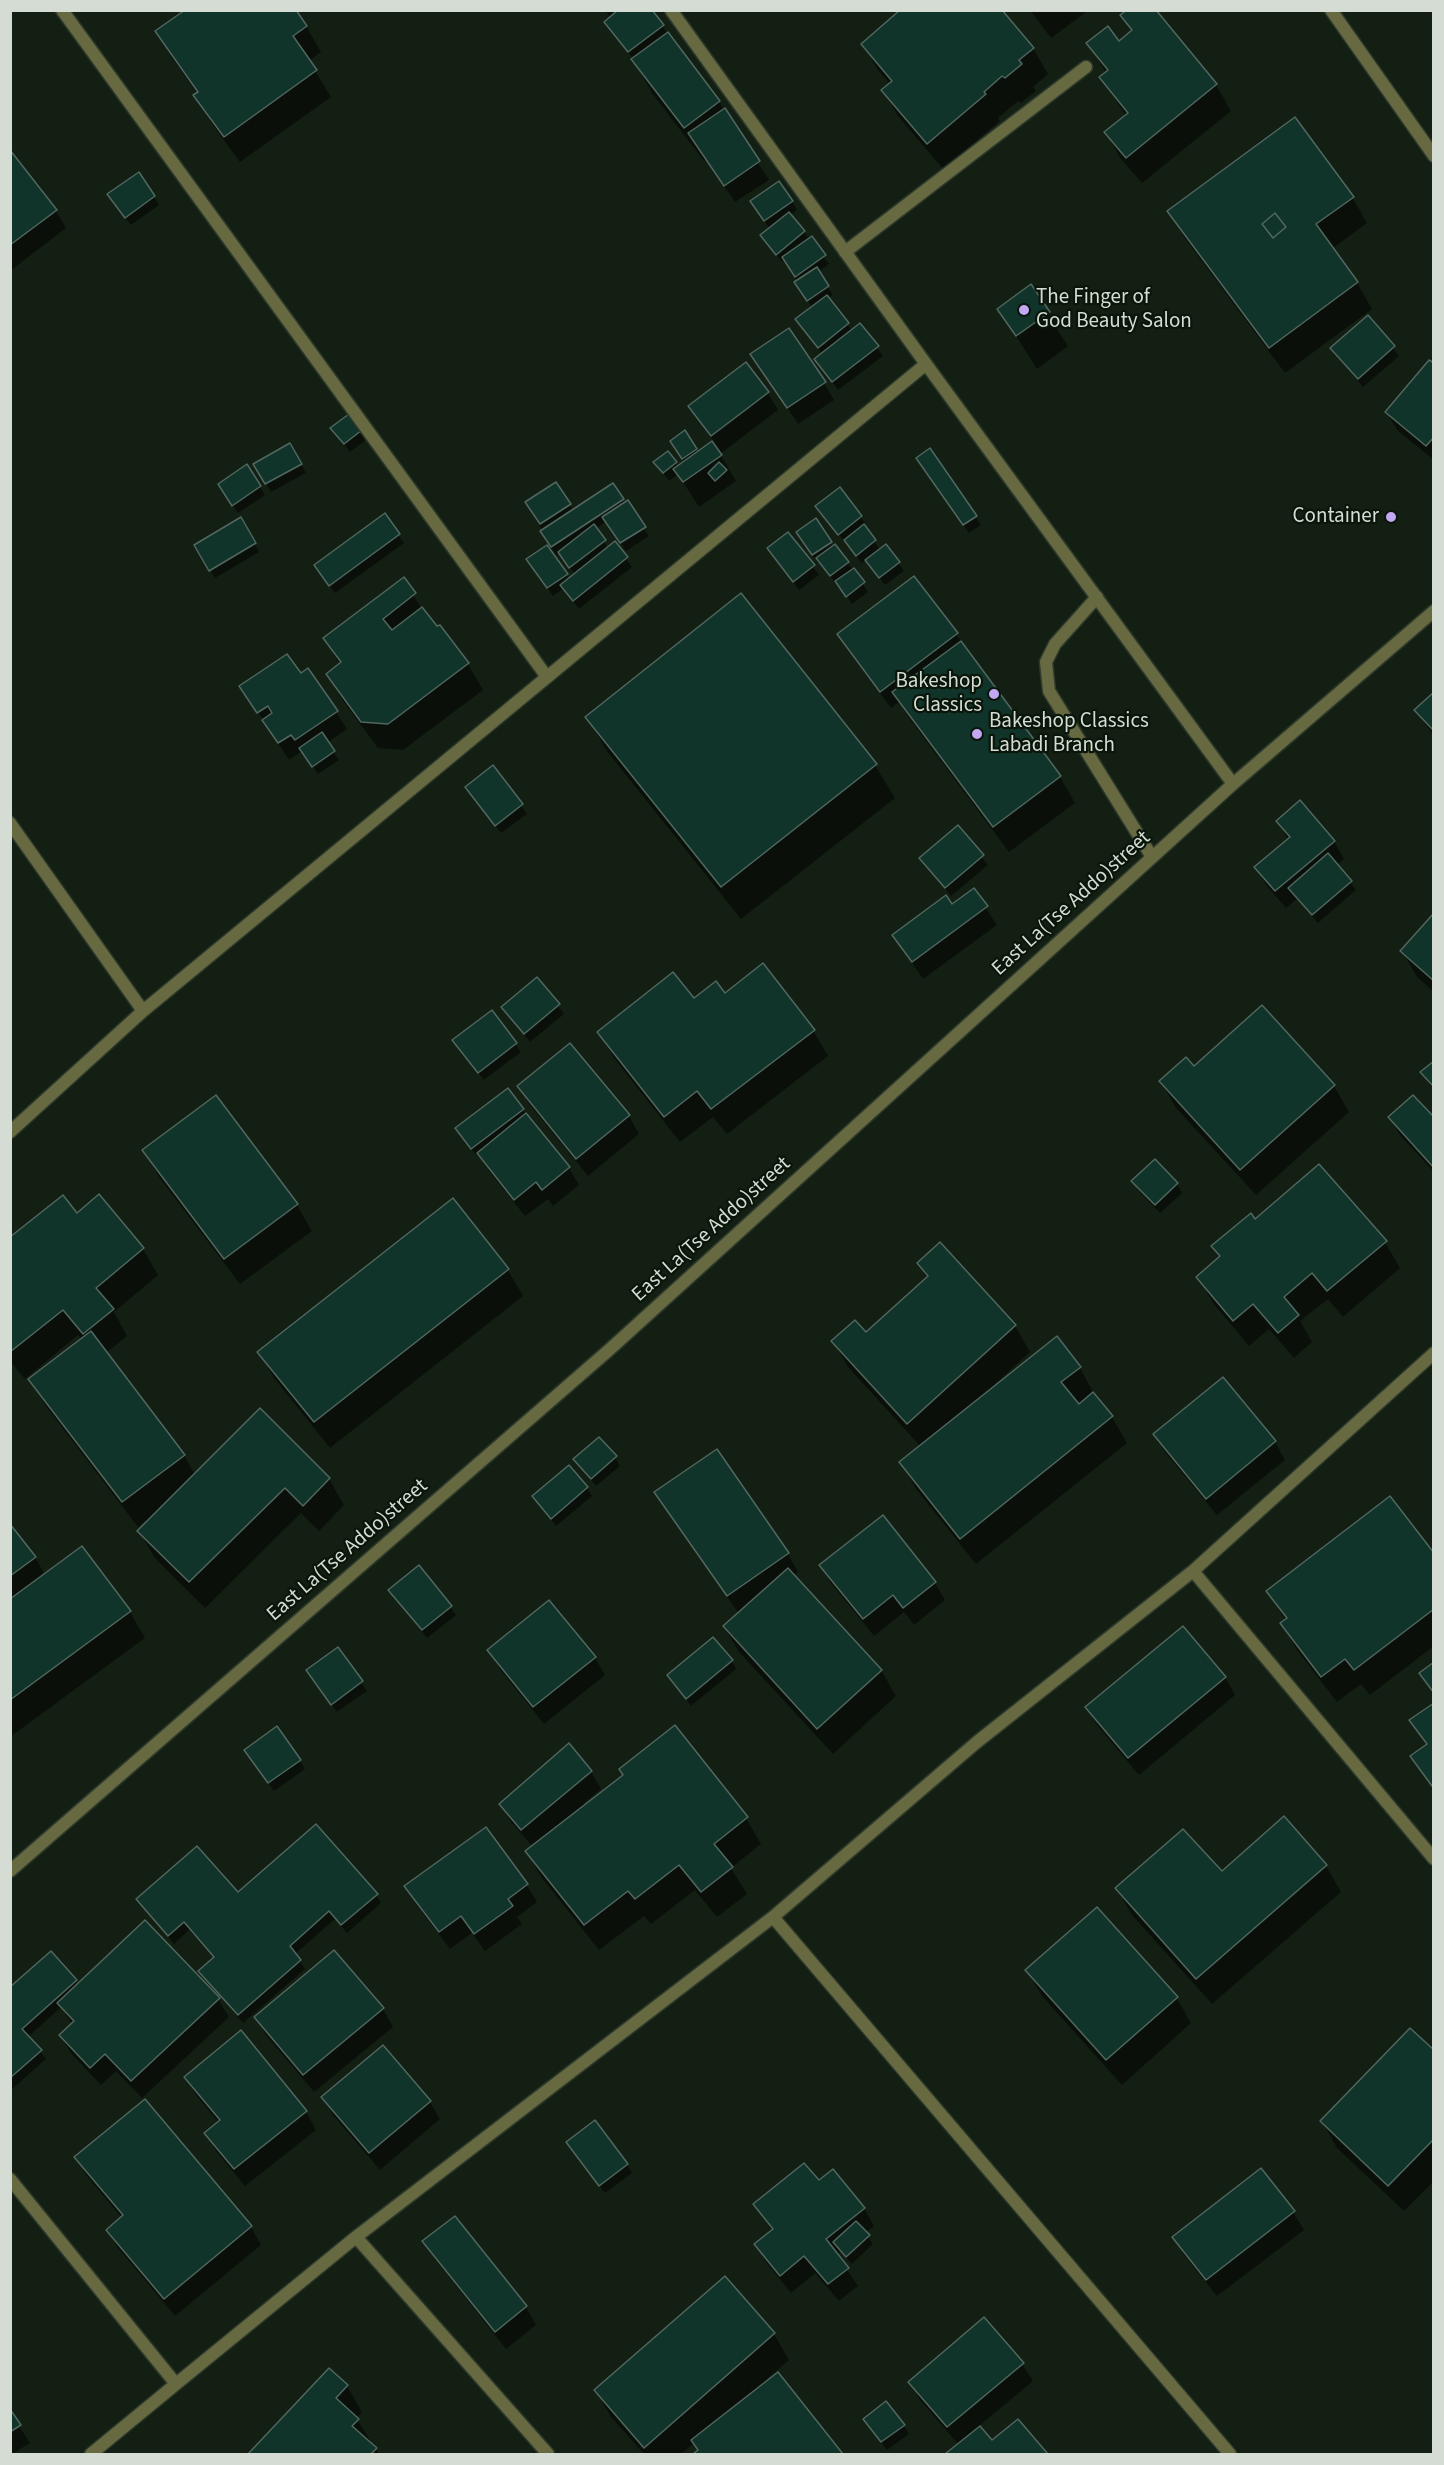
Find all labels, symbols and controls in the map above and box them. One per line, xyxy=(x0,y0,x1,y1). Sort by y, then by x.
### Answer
place label: The Finger of God Beauty Salon xyxy=(1036,285,1192,335)
marker: The Finger of God Beauty Salon xyxy=(1017,303,1031,317)
place label: Container xyxy=(1293,504,1379,530)
marker: Container xyxy=(1384,510,1398,524)
place label: Bakeshop Classics xyxy=(895,669,982,719)
marker: Bakeshop Classics xyxy=(987,687,1001,701)
place label: Bakeshop Classics Labadi Branch xyxy=(989,709,1149,759)
marker: Bakeshop Classics Labadi Branch xyxy=(970,727,984,741)
street label: East La(Tse Addo)street xyxy=(988,826,1156,982)
street label: East La(Tse Addo)street xyxy=(628,1152,796,1308)
street label: East La(Tse Addo)street xyxy=(263,1474,433,1628)

